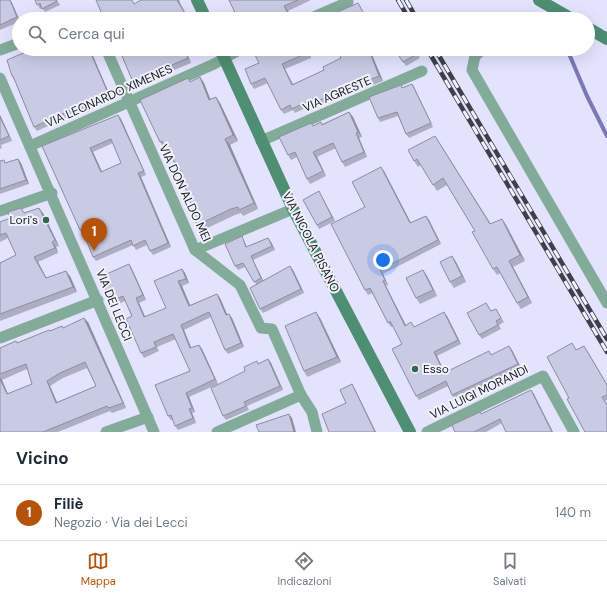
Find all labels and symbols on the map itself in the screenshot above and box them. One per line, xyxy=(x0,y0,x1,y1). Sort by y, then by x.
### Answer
street label: VIA LEONARDO XIMENES xyxy=(43,61,175,131)
street label: VIA AGRESTE xyxy=(300,72,374,116)
street label: VIA DON ALDO MEI xyxy=(155,142,215,244)
street label: VIA NICOLA PISANO xyxy=(279,189,343,295)
place label: Lori's xyxy=(10,212,38,228)
marker: Lori's xyxy=(41,215,51,225)
pin: 1 xyxy=(81,218,107,251)
your location xyxy=(373,250,393,270)
street label: VIA DEI LECCI xyxy=(92,267,136,343)
place label: Esso xyxy=(423,361,449,377)
street label: VIA LUIGI MORANDI xyxy=(427,361,531,423)
marker: Esso xyxy=(410,364,420,374)

